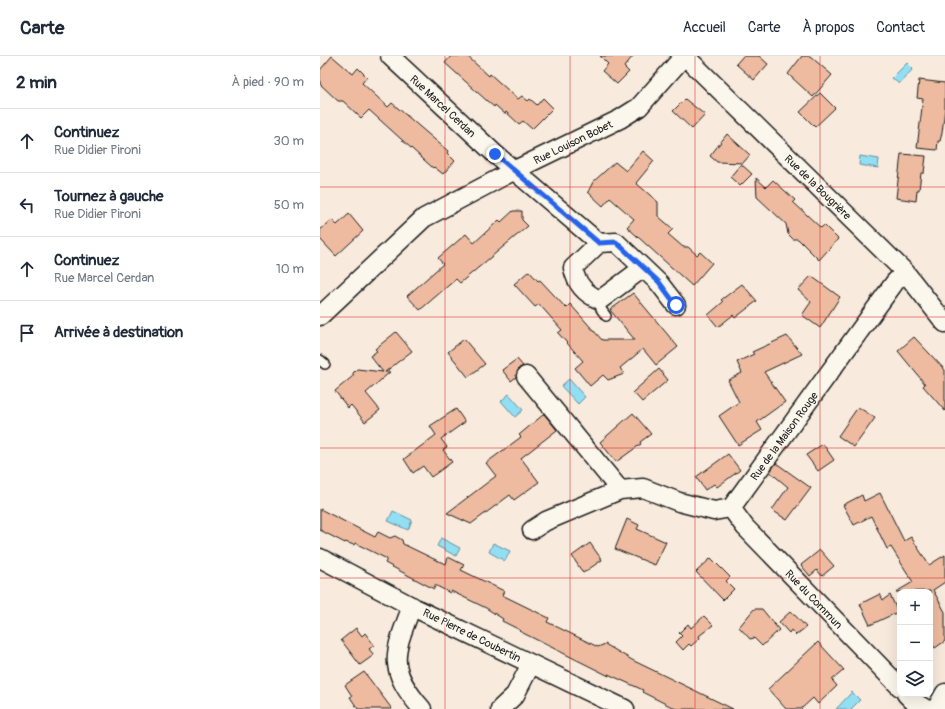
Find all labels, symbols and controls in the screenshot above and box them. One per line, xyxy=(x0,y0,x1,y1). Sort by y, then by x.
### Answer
text: Carte xyxy=(20,16,64,40)
text: Accueil xyxy=(683,19,726,36)
text: Carte xyxy=(748,19,780,36)
text: À propos xyxy=(802,19,854,36)
text: Contact xyxy=(876,19,925,36)
text: 2 min xyxy=(16,72,57,93)
street label: Rue Marcel Cerdan xyxy=(407,73,478,140)
text: À pied · 90 m xyxy=(231,74,304,90)
street label: Rue Louison Bobet xyxy=(532,118,615,167)
text: Continuez xyxy=(54,123,119,142)
icon: ahead xyxy=(16,130,38,152)
text: 30 m xyxy=(274,133,304,149)
text: Rue Didier Pironi xyxy=(54,142,141,158)
route end xyxy=(486,145,504,163)
street label: Rue de la Bougrière xyxy=(782,152,854,223)
text: Tournez à gauche xyxy=(54,187,164,206)
icon: left xyxy=(16,194,38,216)
text: 50 m xyxy=(274,197,304,213)
text: Rue Didier Pironi xyxy=(54,206,141,222)
text: Continuez xyxy=(54,251,119,270)
icon: ahead xyxy=(16,258,38,280)
text: 10 m xyxy=(276,261,304,277)
text: Rue Marcel Cerdan xyxy=(54,270,154,286)
route start xyxy=(667,296,685,314)
icon: arrive xyxy=(16,322,38,344)
text: Arrivée à destination xyxy=(54,323,183,342)
street label: Rue de la Maison Rouge xyxy=(748,389,821,483)
street label: Rue du Commun xyxy=(782,567,845,631)
map controls xyxy=(897,589,933,697)
button: + xyxy=(897,589,933,625)
street label: Rue Pierre de Coubertin xyxy=(421,606,523,665)
button: − xyxy=(897,625,933,661)
button: layers xyxy=(897,661,933,697)

